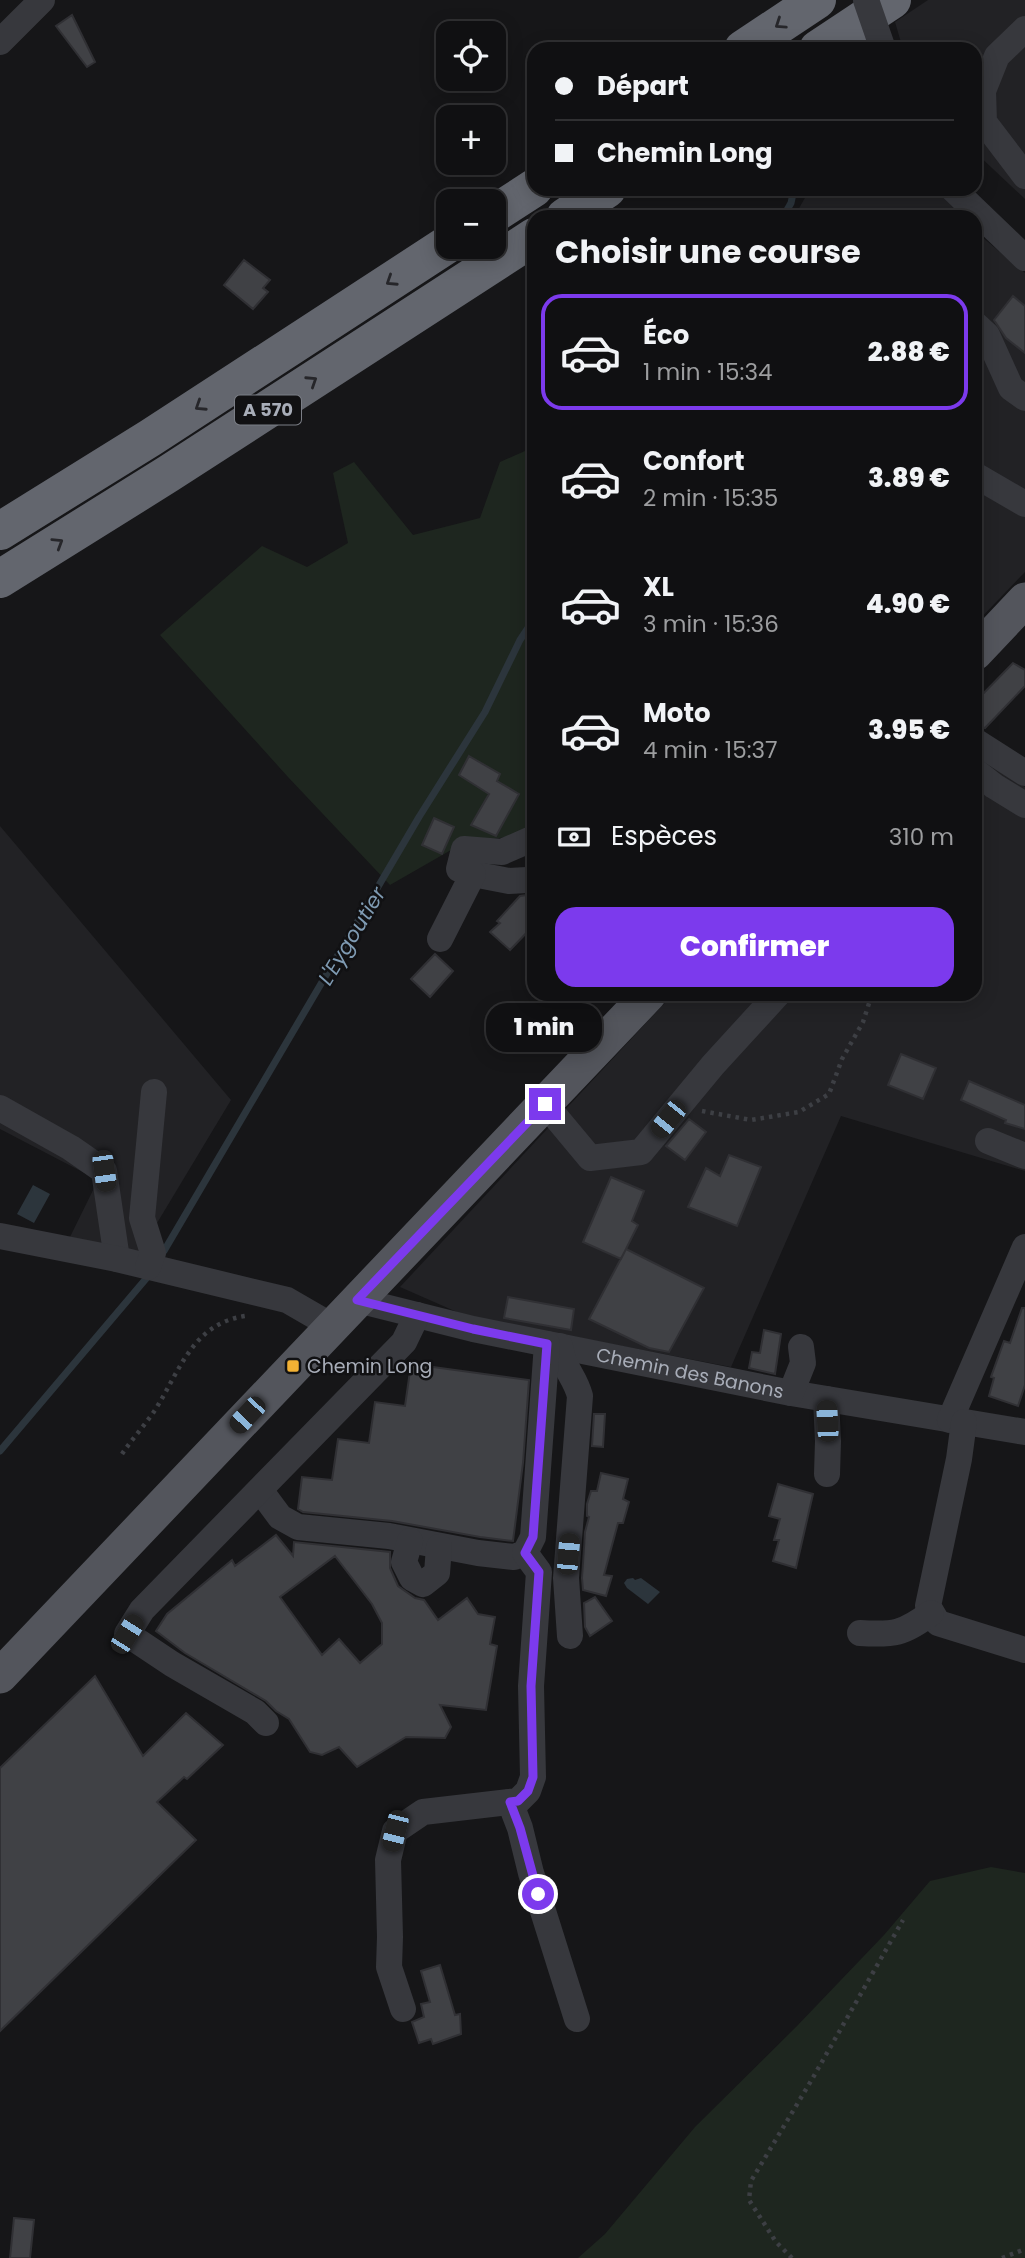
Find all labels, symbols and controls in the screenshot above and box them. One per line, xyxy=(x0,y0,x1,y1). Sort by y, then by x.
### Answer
one-way arrow xyxy=(775,16,788,29)
map controls xyxy=(436,21,506,259)
button: locate xyxy=(436,21,506,91)
text: Départ xyxy=(597,68,689,104)
button: + xyxy=(436,105,506,175)
text: Chemin Long xyxy=(597,135,773,171)
button: − xyxy=(436,189,506,259)
text: Choisir une course xyxy=(555,229,861,274)
one-way arrow xyxy=(386,273,399,286)
text: Éco xyxy=(643,317,689,353)
icon: car xyxy=(559,321,622,384)
text: 2.88 € xyxy=(868,334,950,370)
text: 1 min · 15:34 xyxy=(643,356,772,388)
one-way arrow xyxy=(304,377,317,390)
road number: A 570 xyxy=(235,396,301,424)
one-way arrow xyxy=(195,397,208,410)
text: Confort xyxy=(643,443,745,479)
icon: car xyxy=(559,447,622,510)
text: 3.89 € xyxy=(868,460,950,496)
text: 2 min · 15:35 xyxy=(643,482,778,514)
one-way arrow xyxy=(50,538,63,551)
text: XL xyxy=(643,569,674,605)
icon: car xyxy=(559,573,622,636)
text: 4.90 € xyxy=(866,586,950,622)
text: 3 min · 15:36 xyxy=(643,608,779,640)
text: Moto xyxy=(643,695,711,731)
icon: car xyxy=(559,699,622,762)
text: 3.95 € xyxy=(868,712,950,748)
text: 4 min · 15:37 xyxy=(643,734,778,766)
icon: cash xyxy=(555,818,593,856)
text: Espèces xyxy=(611,818,717,854)
text: 310 m xyxy=(889,821,954,853)
water label: L'Eygoutier xyxy=(311,880,393,990)
button: Confirmer xyxy=(555,907,954,987)
callout: 1 min xyxy=(487,1002,603,1052)
text: 1 min xyxy=(514,1011,574,1043)
route end xyxy=(529,1088,561,1120)
car xyxy=(647,1096,690,1142)
car xyxy=(91,1149,118,1193)
street label: Chemin des Banons xyxy=(594,1341,786,1405)
place label: Chemin Long xyxy=(307,1353,432,1380)
marker: Chemin Long xyxy=(285,1358,301,1374)
car xyxy=(225,1392,270,1438)
car xyxy=(816,1399,839,1443)
car xyxy=(556,1532,581,1576)
car xyxy=(107,1611,148,1657)
car xyxy=(380,1808,411,1854)
route start xyxy=(522,1878,554,1910)

